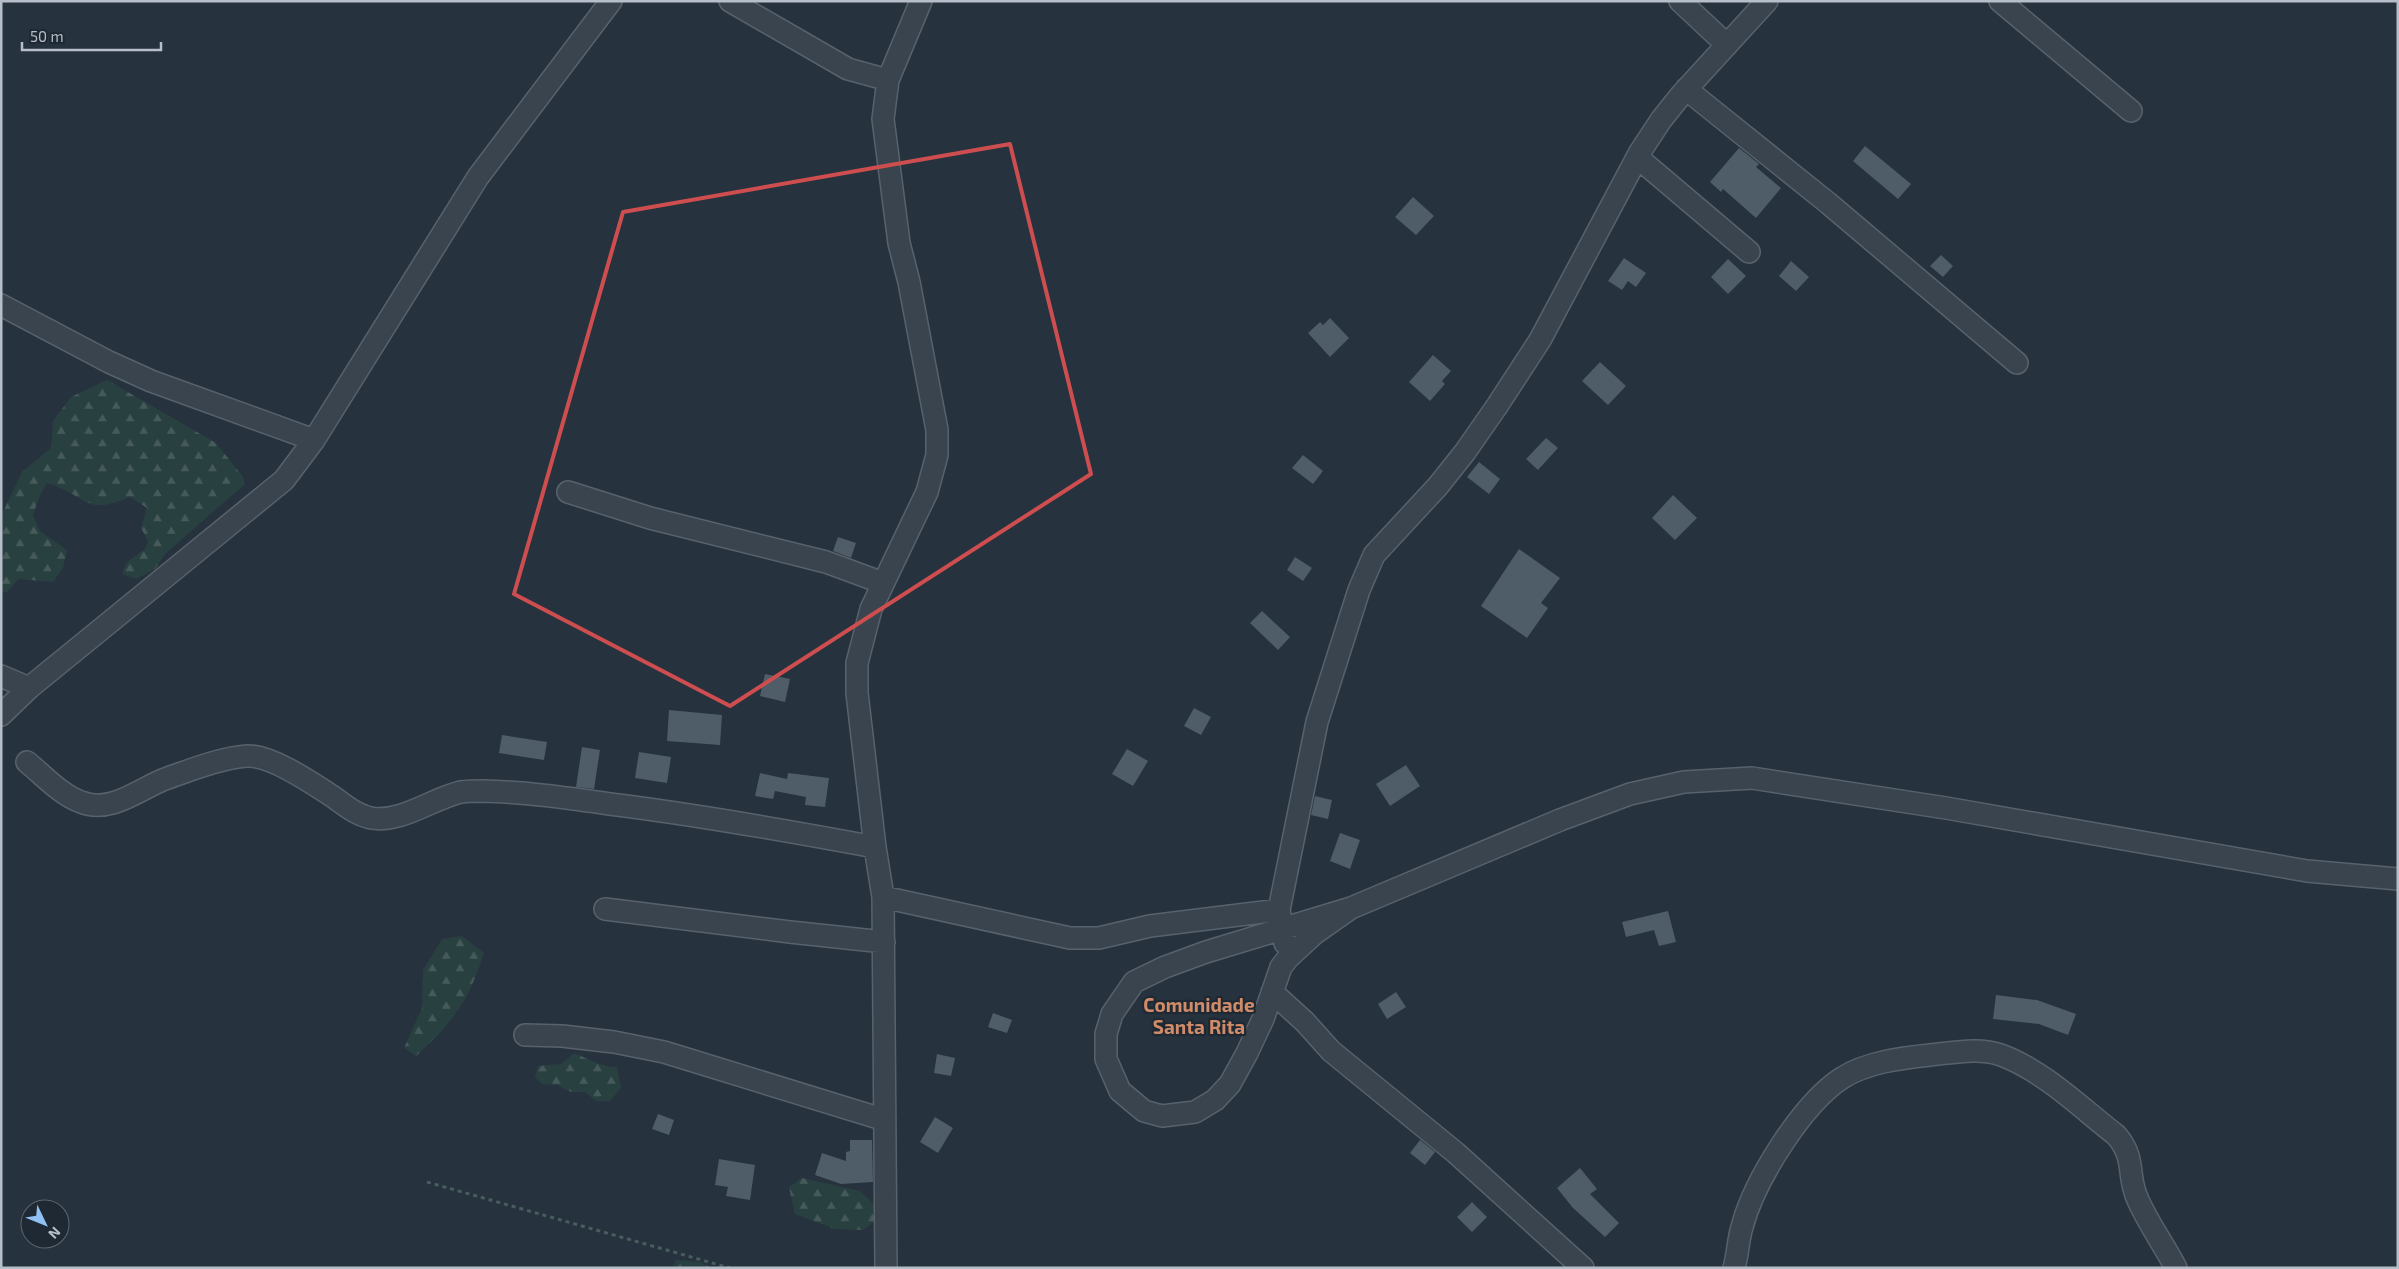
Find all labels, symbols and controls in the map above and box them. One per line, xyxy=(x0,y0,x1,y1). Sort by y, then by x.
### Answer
scale bar xyxy=(22,20,161,52)
text: 50 m xyxy=(30,27,64,45)
district label: Comunidade Santa Rita xyxy=(1143,993,1255,1038)
north arrow xyxy=(20,1199,70,1249)
text: N xyxy=(45,1224,65,1243)

